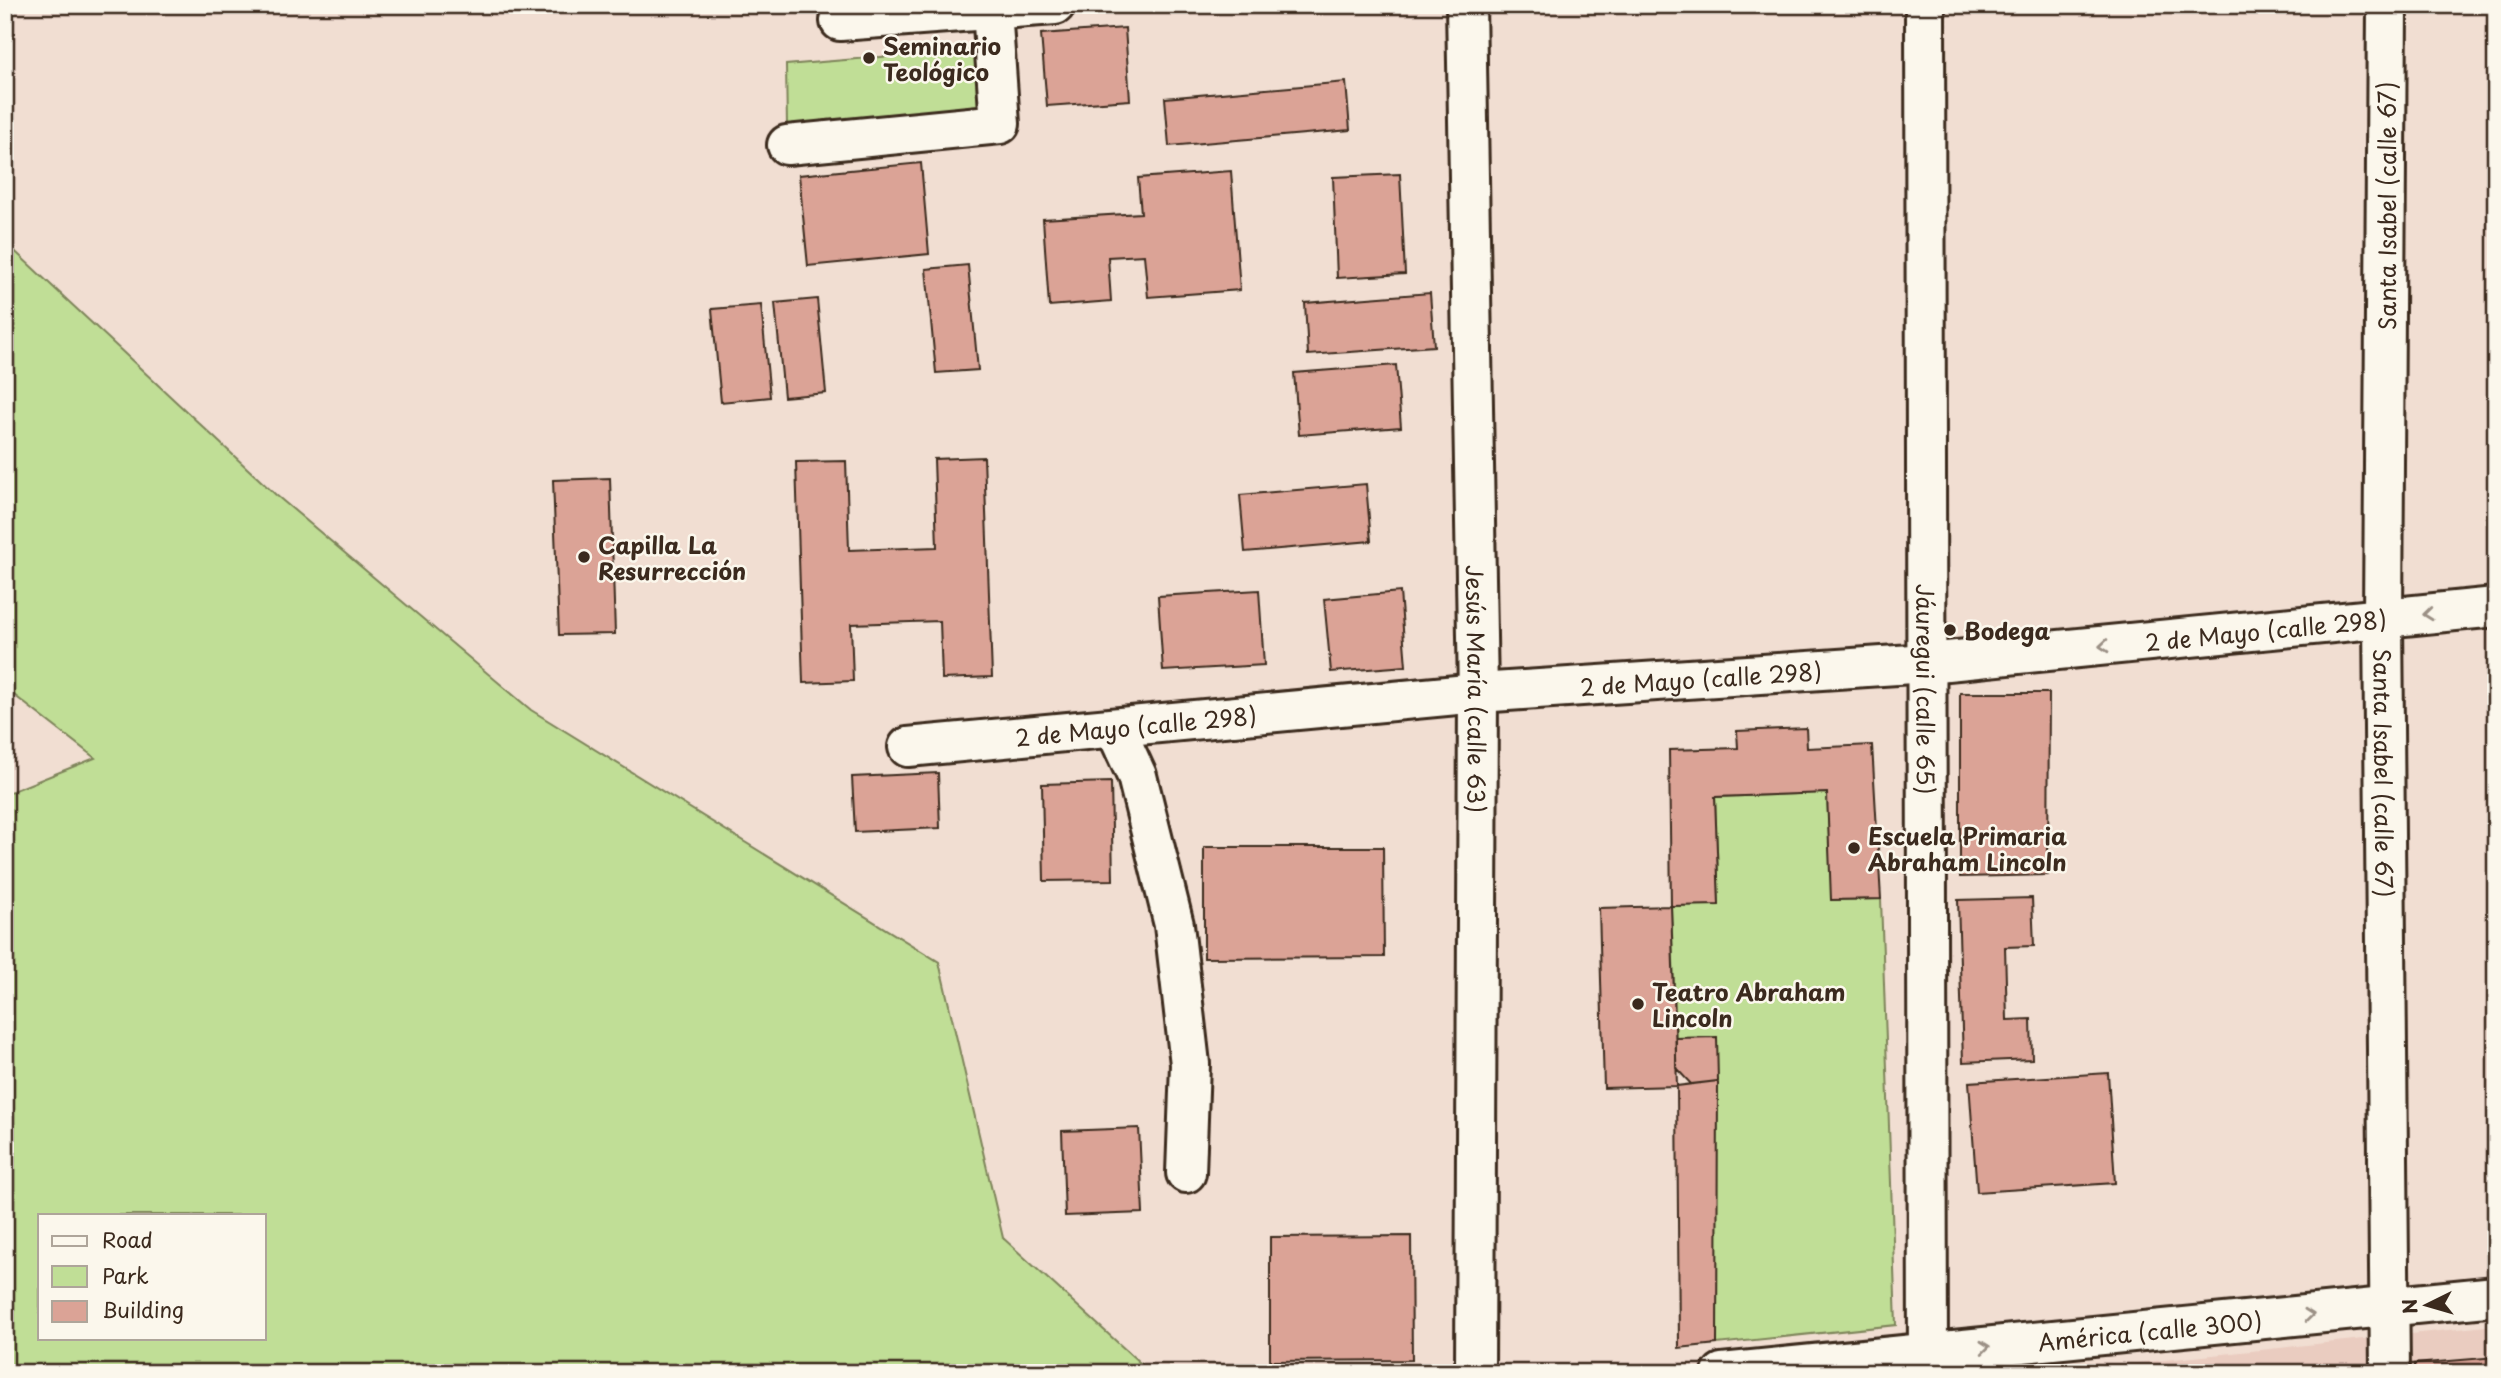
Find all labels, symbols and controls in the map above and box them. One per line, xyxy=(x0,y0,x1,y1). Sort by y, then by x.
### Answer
place label: Seminario Teológico xyxy=(883,28,1001,89)
marker: Seminario Teológico xyxy=(861,50,877,66)
street label: Santa Isabel (calle 67) xyxy=(2369,82,2404,330)
place label: Capilla La Resurrección xyxy=(598,527,746,588)
marker: Capilla La Resurrección xyxy=(576,549,592,565)
street label: Jesús María (calle 63) xyxy=(1458,565,1496,813)
street label: Jáuregui (calle 65) xyxy=(1909,584,1944,794)
street label: 2 de Mayo (calle 298) xyxy=(2143,600,2388,659)
one-way arrow xyxy=(2422,607,2434,622)
place label: Bodega xyxy=(1964,613,2050,648)
marker: Bodega xyxy=(1942,622,1958,638)
one-way arrow xyxy=(2098,638,2109,653)
street label: Santa Isabel (calle 67) xyxy=(2366,648,2403,898)
street label: 2 de Mayo (calle 298) xyxy=(1579,653,1823,704)
street label: 2 de Mayo (calle 298) xyxy=(1014,697,1258,754)
place label: Escuela Primaria Abraham Lincoln xyxy=(1868,818,2067,879)
marker: Escuela Primaria Abraham Lincoln xyxy=(1846,840,1862,856)
place label: Teatro Abraham Lincoln xyxy=(1652,974,1845,1035)
marker: Teatro Abraham Lincoln xyxy=(1630,996,1646,1012)
legend xyxy=(38,1214,266,1340)
text: Road xyxy=(102,1223,153,1255)
text: Park xyxy=(102,1259,149,1291)
north arrow xyxy=(2392,1270,2462,1340)
text: Building xyxy=(102,1293,184,1325)
text: N xyxy=(2394,1298,2424,1315)
street label: América (calle 300) xyxy=(2036,1302,2264,1359)
one-way arrow xyxy=(2303,1308,2314,1323)
one-way arrow xyxy=(1979,1340,1990,1355)

